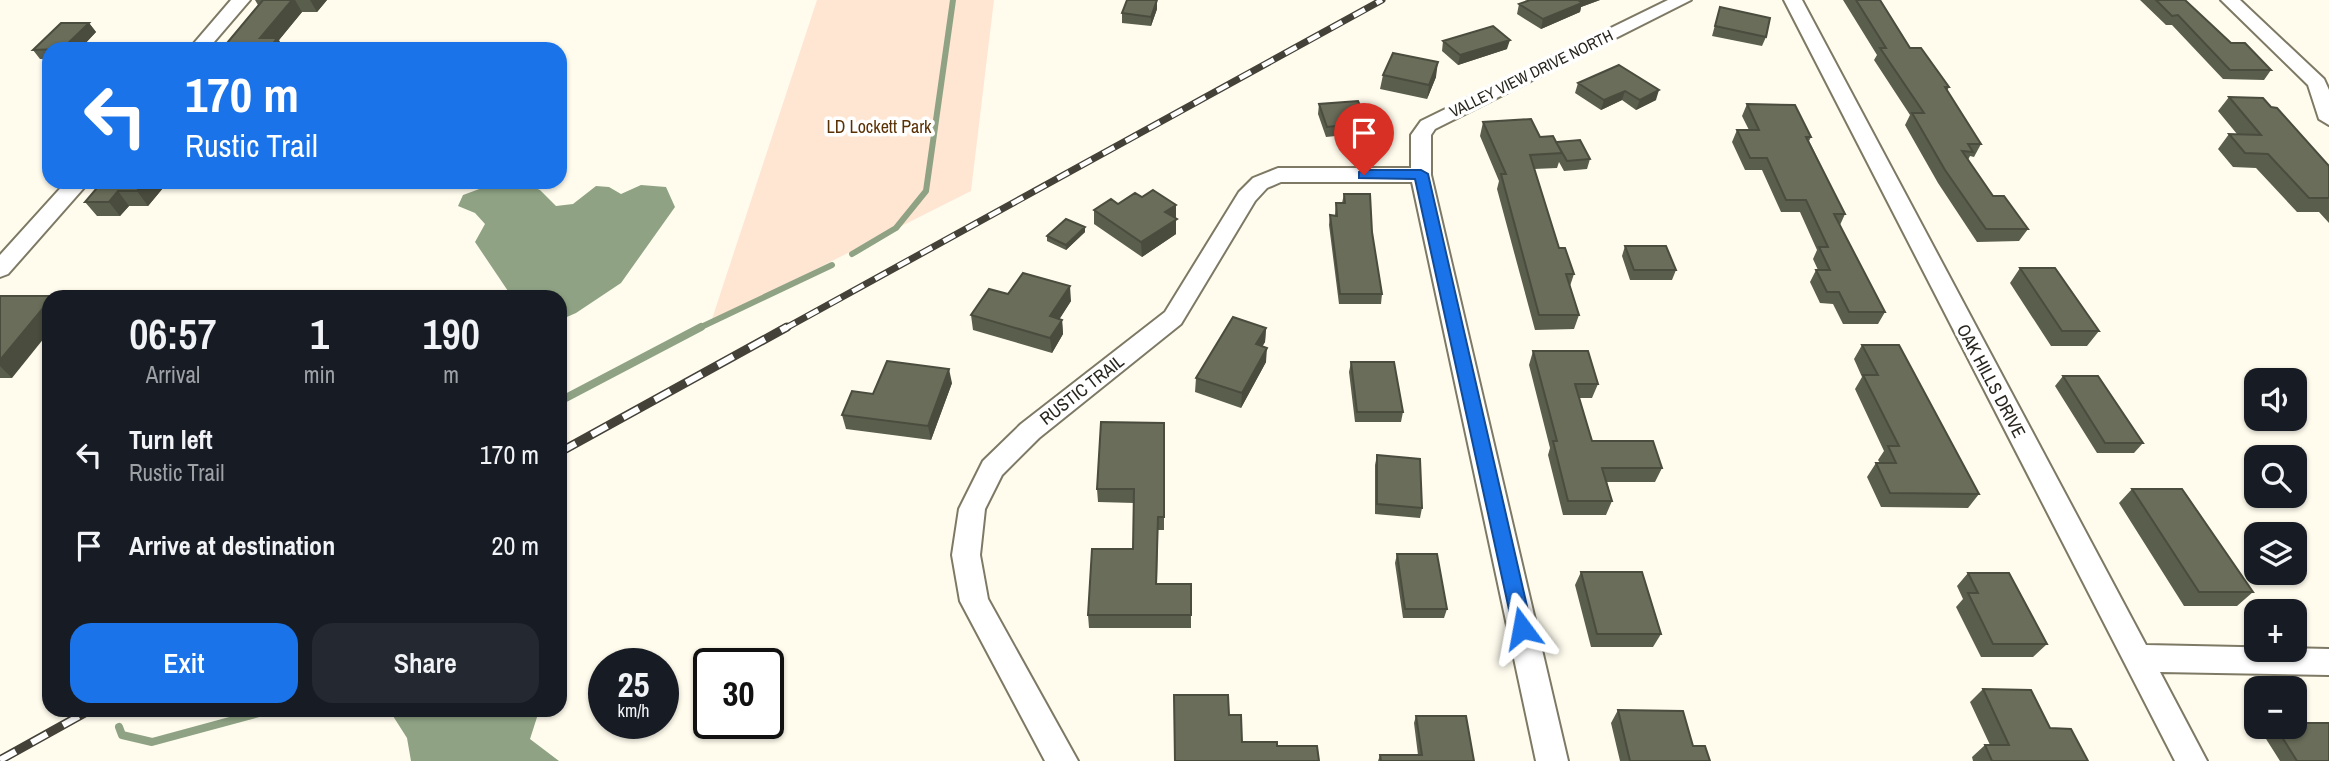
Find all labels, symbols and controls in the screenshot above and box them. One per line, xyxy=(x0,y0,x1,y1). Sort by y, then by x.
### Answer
street label: VALLEY VIEW DRIVE NORTH xyxy=(1446,24,1616,122)
text: 170 m xyxy=(185,61,299,127)
icon: left xyxy=(70,70,161,161)
pin xyxy=(1334,103,1394,175)
park label: LD Lockett Park xyxy=(826,114,932,139)
icon: arrive xyxy=(1345,114,1383,152)
text: Rustic Trail xyxy=(185,124,318,167)
text: 06:57 xyxy=(129,306,217,362)
text: 1 xyxy=(310,306,329,362)
text: 190 xyxy=(422,306,480,362)
street label: OAK HILLS DRIVE xyxy=(1951,319,2032,442)
street label: RUSTIC TRAIL xyxy=(1034,349,1129,430)
text: Arrival xyxy=(146,359,200,390)
text: min xyxy=(304,359,335,390)
text: m xyxy=(443,359,459,390)
map controls xyxy=(2244,368,2307,739)
button: sound xyxy=(2244,368,2307,431)
text: Turn left xyxy=(129,422,213,457)
icon: left xyxy=(70,436,108,474)
text: 170 m xyxy=(480,437,539,472)
button: search xyxy=(2244,445,2307,508)
text: Rustic Trail xyxy=(129,457,224,488)
button: layers xyxy=(2244,522,2307,585)
icon: arrive xyxy=(70,527,108,565)
text: Arrive at destination xyxy=(129,528,335,563)
text: 20 m xyxy=(492,528,539,563)
position arrow xyxy=(1485,591,1559,665)
button: + xyxy=(2244,599,2307,662)
button: Exit xyxy=(70,623,298,703)
button: Share xyxy=(312,623,539,703)
speed limit sign: 30 xyxy=(693,648,784,739)
text: 25 xyxy=(618,661,649,708)
button: − xyxy=(2244,676,2307,739)
text: km/h xyxy=(618,698,650,723)

